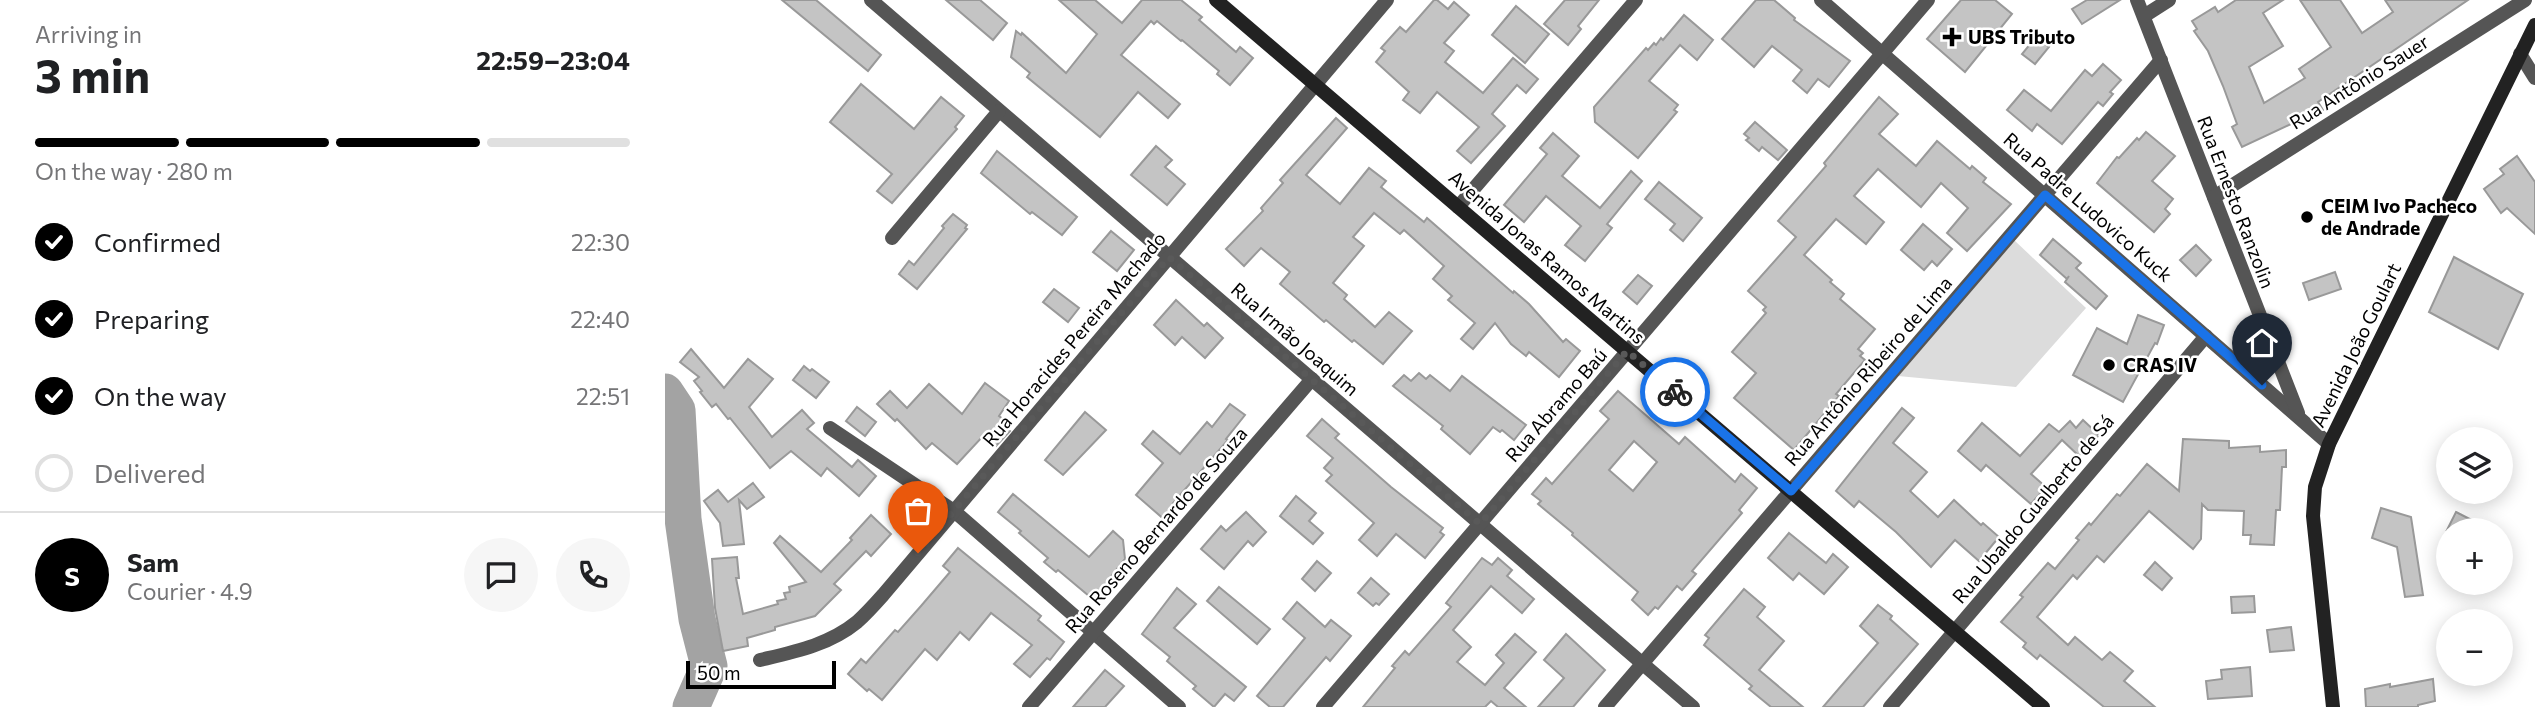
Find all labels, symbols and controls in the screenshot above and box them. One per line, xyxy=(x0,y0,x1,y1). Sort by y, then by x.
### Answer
text: Arriving in xyxy=(35,20,142,48)
place label: UBS Tributo xyxy=(1968,25,2075,48)
marker: UBS Tributo xyxy=(1942,27,1962,47)
street label: Rua Antônio Sauer xyxy=(2285,29,2433,134)
text: 22:59–23:04 xyxy=(476,44,630,75)
text: 3 min xyxy=(35,46,150,102)
street label: Rua Ernesto Ranzolin xyxy=(2193,112,2280,291)
street label: Rua Padre Ludovico Kuck xyxy=(1999,127,2177,286)
text: On the way · 280 m xyxy=(35,157,233,185)
street label: Avenida Jonas Ramos Martins xyxy=(1445,165,1650,348)
place label: CEIM Ivo Pacheco de Andrade xyxy=(2321,194,2477,239)
marker: CEIM Ivo Pacheco de Andrade xyxy=(2299,209,2315,225)
icon: check xyxy=(35,223,73,261)
text: Confirmed xyxy=(94,226,221,257)
street label: Rua Horacides Pereira Machado xyxy=(977,227,1170,450)
text: 22:30 xyxy=(571,228,630,256)
street label: Avenida João Goulart xyxy=(2306,259,2405,431)
street label: Rua Antônio Ribeiro de Lima xyxy=(1779,271,1956,470)
street label: Rua Irmão Joaquim xyxy=(1227,277,1364,400)
icon: check xyxy=(35,300,73,338)
text: Preparing xyxy=(94,303,209,334)
text: 22:40 xyxy=(570,305,630,333)
pin xyxy=(2232,313,2292,385)
icon: home xyxy=(2243,324,2281,362)
street label: Rua Abramo Baú xyxy=(1500,343,1611,466)
place label: CRAS IV xyxy=(2123,353,2198,376)
courier xyxy=(1640,357,1710,427)
marker: CRAS IV xyxy=(2101,357,2117,373)
icon: bike xyxy=(1656,373,1694,411)
icon: check xyxy=(35,377,73,415)
text: On the way xyxy=(94,380,227,411)
text: 22:51 xyxy=(576,382,630,410)
street label: Rua Ubaldo Gualberto de Sá xyxy=(1947,410,2118,608)
street label: Rua Roseno Bernardo de Souza xyxy=(1060,422,1251,637)
map controls xyxy=(2436,427,2513,686)
button: layers xyxy=(2436,427,2513,504)
text: Delivered xyxy=(94,457,205,488)
pin xyxy=(888,481,948,553)
icon: bag xyxy=(899,492,937,530)
button: + xyxy=(2436,518,2513,595)
button: chat xyxy=(464,538,538,612)
button: phone xyxy=(556,538,630,612)
text: Sam xyxy=(127,546,179,577)
text: S xyxy=(64,560,80,591)
text: Courier · 4.9 xyxy=(127,577,253,605)
button: − xyxy=(2436,609,2513,686)
scale bar xyxy=(686,658,837,690)
text: 50 m xyxy=(697,661,741,684)

